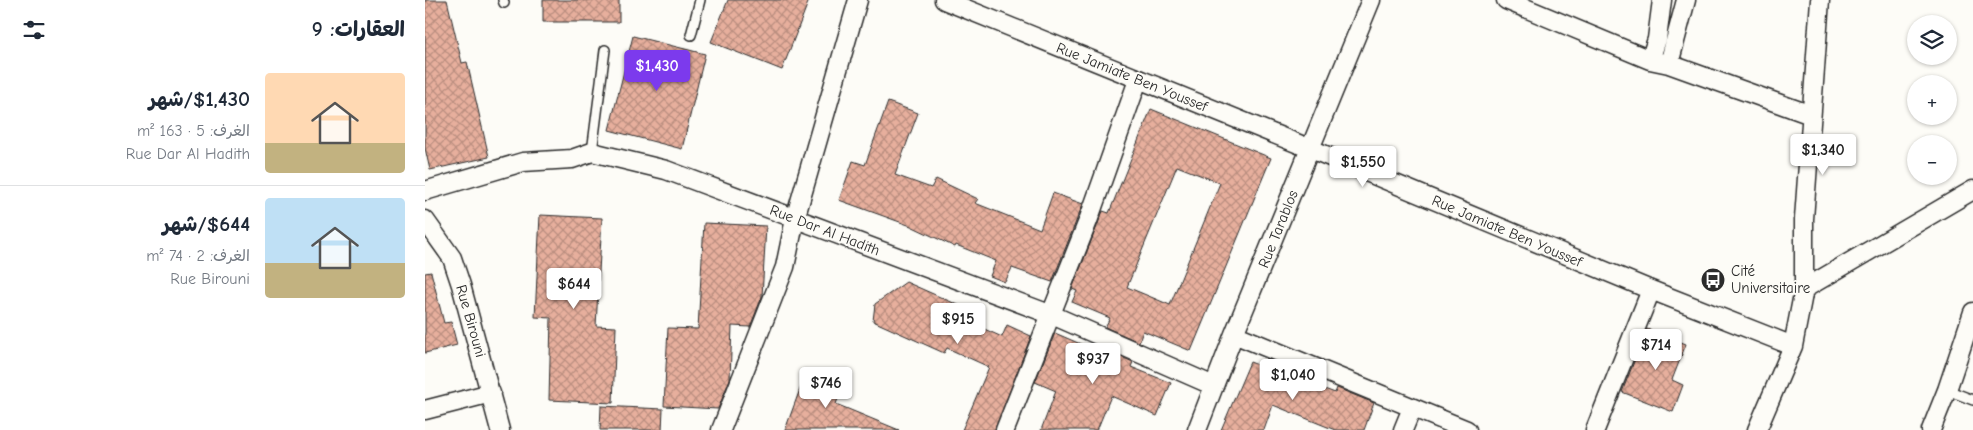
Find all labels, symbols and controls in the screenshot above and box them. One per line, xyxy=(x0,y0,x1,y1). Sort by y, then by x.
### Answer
map controls xyxy=(1907,15,1957,185)
button: layers xyxy=(1907,15,1957,65)
icon: filters xyxy=(20,16,48,44)
text: العقارات: 9 xyxy=(312,17,405,41)
street label: Rue Jamiate Ben Youssef xyxy=(1054,38,1211,116)
pin: $1,430 xyxy=(616,49,698,92)
text: $1,430 xyxy=(635,57,679,75)
button: + xyxy=(1907,75,1957,125)
text: $1,430/شهر xyxy=(149,87,250,111)
icon: home xyxy=(305,93,365,153)
text: الغرف: 5 · 163 m² xyxy=(137,122,250,140)
pin: $1,340 xyxy=(1782,134,1864,176)
button: − xyxy=(1907,135,1957,185)
text: $1,340 xyxy=(1801,141,1845,159)
text: Rue Dar Al Hadith xyxy=(126,145,250,163)
pin: $1,550 xyxy=(1322,146,1404,188)
text: $1,550 xyxy=(1340,153,1386,171)
street label: Rue Tarablos xyxy=(1254,188,1302,270)
street label: Rue Jamiate Ben Youssef xyxy=(1429,191,1586,271)
street label: Rue Dar Al Hadith xyxy=(767,201,883,259)
text: $644/شهر xyxy=(163,212,250,236)
icon: home xyxy=(305,218,365,278)
text: الغرف: 2 · 74 m² xyxy=(146,247,250,265)
place label: Cité Universitaire xyxy=(1731,262,1811,297)
bus stop icon: Cité Universitaire xyxy=(1700,267,1726,293)
pin: $644 xyxy=(544,268,604,310)
text: Rue Birouni xyxy=(170,270,250,288)
text: $644 xyxy=(557,275,591,293)
street label: Rue Birouni xyxy=(452,283,490,359)
pin: $915 xyxy=(928,302,988,345)
text: $915 xyxy=(942,310,974,328)
pin: $714 xyxy=(1626,328,1686,371)
text: $714 xyxy=(1641,336,1671,354)
pin: $937 xyxy=(1063,342,1123,385)
text: $937 xyxy=(1076,350,1110,368)
pin: $1,040 xyxy=(1252,358,1334,401)
pin: $746 xyxy=(796,366,856,409)
text: $1,040 xyxy=(1271,366,1315,384)
text: $746 xyxy=(810,374,842,392)

